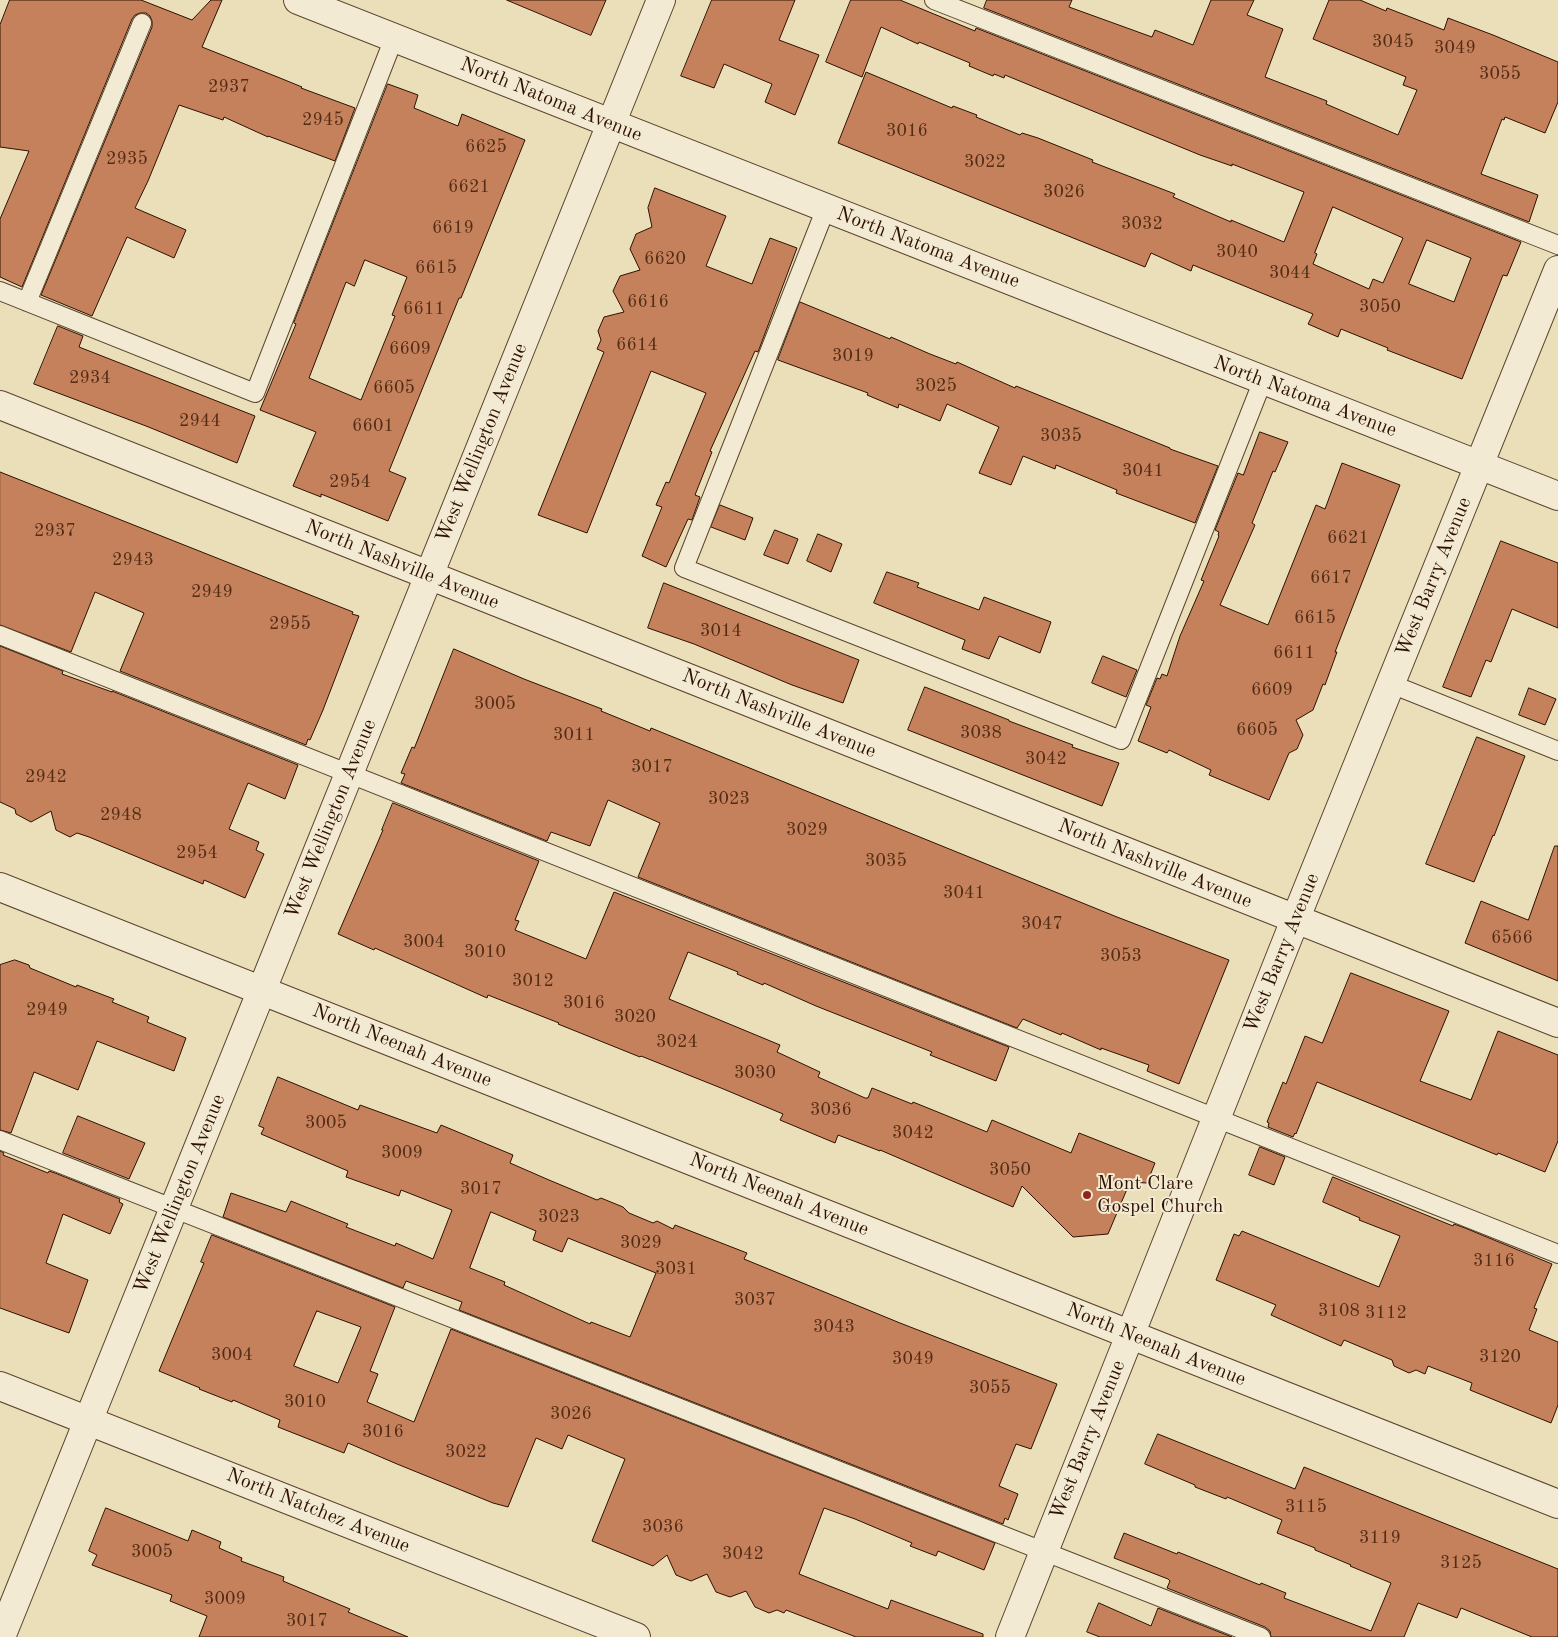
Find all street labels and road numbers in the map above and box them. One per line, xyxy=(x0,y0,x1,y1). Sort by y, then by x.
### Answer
street label: North Natoma Avenue xyxy=(457,53,645,147)
street label: North Natoma Avenue xyxy=(833,202,1023,294)
street label: West Wellington Avenue xyxy=(431,340,533,546)
street label: North Natoma Avenue xyxy=(1210,351,1400,443)
street label: West Barry Avenue xyxy=(1391,494,1477,660)
street label: North Nashville Avenue xyxy=(302,515,502,615)
street label: North Nashville Avenue xyxy=(679,664,879,764)
street label: West Wellington Avenue xyxy=(280,716,382,922)
street label: North Nashville Avenue xyxy=(1055,814,1255,914)
street label: West Barry Avenue xyxy=(1239,870,1325,1036)
street label: North Neenah Avenue xyxy=(309,999,495,1093)
street label: West Wellington Avenue xyxy=(129,1091,231,1297)
street label: North Neenah Avenue xyxy=(686,1148,872,1242)
street label: North Neenah Avenue xyxy=(1063,1298,1249,1392)
street label: West Barry Avenue xyxy=(1045,1357,1131,1523)
street label: North Natchez Avenue xyxy=(223,1463,413,1559)

